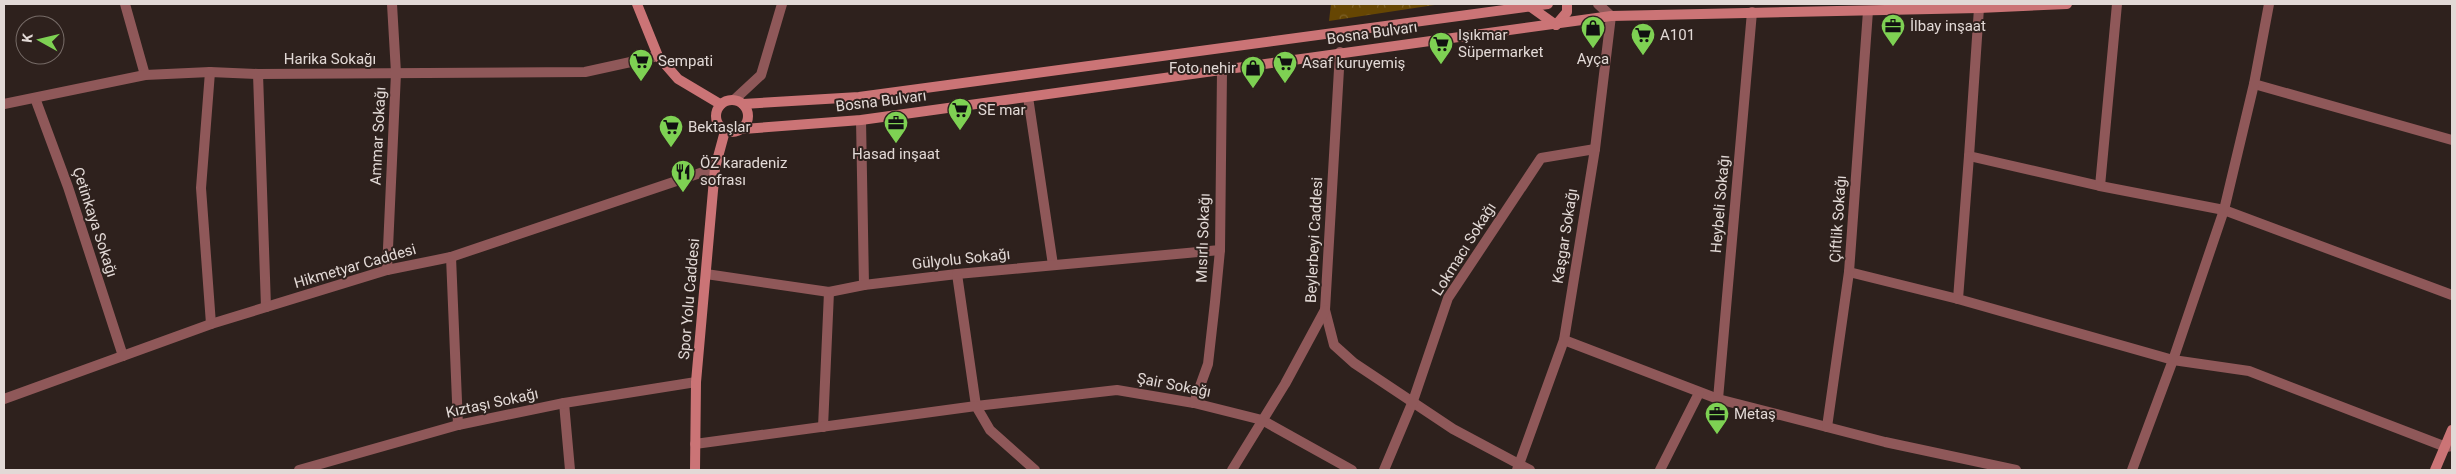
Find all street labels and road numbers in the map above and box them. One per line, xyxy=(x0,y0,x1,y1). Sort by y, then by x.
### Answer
street label: Bosna Bulvarı xyxy=(1326,18,1418,48)
street label: Harika Sokağı xyxy=(284,50,376,68)
street label: Ammar Sokağı xyxy=(366,86,390,186)
street label: Bosna Bulvarı xyxy=(835,87,927,115)
street label: Heybeli Sokağı xyxy=(1707,154,1733,254)
street label: Çetinkaya Sokağı xyxy=(69,165,121,279)
street label: Çiftlik Sokağı xyxy=(1826,175,1850,263)
street label: Beylerbeyi Caddesi xyxy=(1302,177,1326,303)
street label: Kaşgar Sokağı xyxy=(1549,187,1581,285)
street label: Mısırlı Sokağı xyxy=(1192,193,1214,283)
street label: Lokmacı Sokağı xyxy=(1428,199,1500,299)
street label: Spor Yolu Caddesi xyxy=(675,238,703,360)
street label: Hikmetyar Caddesi xyxy=(292,240,418,292)
street label: Gülyolu Sokağı xyxy=(911,245,1011,273)
street label: Şair Sokağı xyxy=(1136,369,1212,401)
street label: Kıztaşı Sokağı xyxy=(444,384,540,422)

